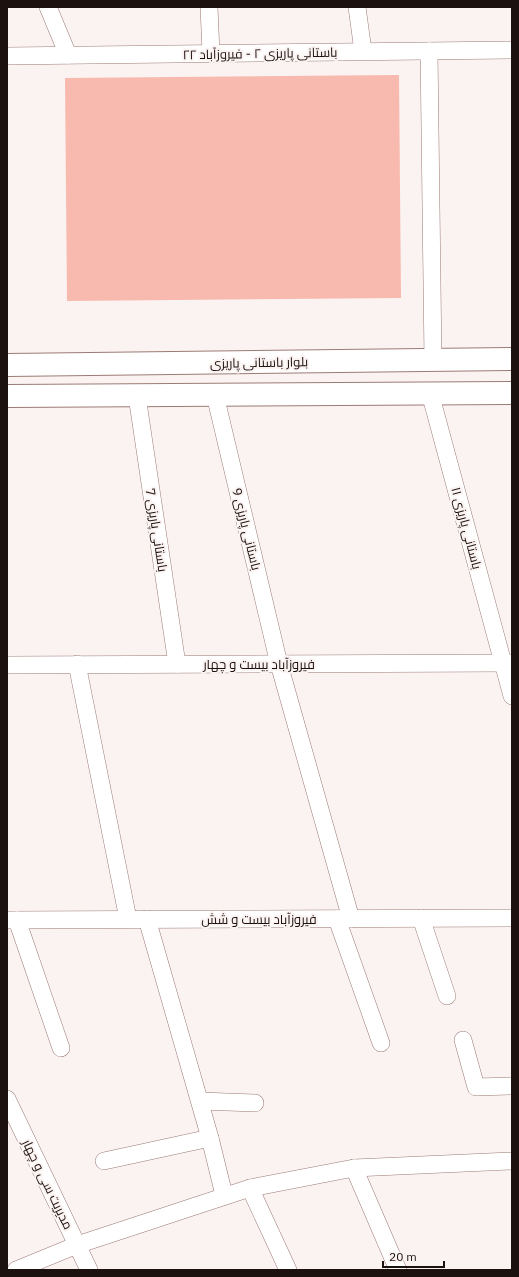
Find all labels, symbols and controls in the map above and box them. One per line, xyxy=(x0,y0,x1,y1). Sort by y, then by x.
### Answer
street label: باستانی پاریزی ۲ - فیروزآباد ۲۲ xyxy=(183,44,338,64)
street label: بلوار باستانی پاریزی xyxy=(210,353,308,373)
street label: باستانی پاریزی ۱۱ xyxy=(446,485,486,571)
street label: باستانی پاریزی 9 xyxy=(227,486,265,572)
street label: باستانی پاریزی 7 xyxy=(141,487,172,573)
street label: فیروزآباد بیست و چهار xyxy=(202,656,315,674)
street label: فیروزآباد بیست و شش xyxy=(201,911,317,928)
street label: مدیریت سی و چهار xyxy=(17,1135,77,1233)
scale bar xyxy=(383,1243,444,1269)
text: 20 m xyxy=(389,1249,417,1264)

